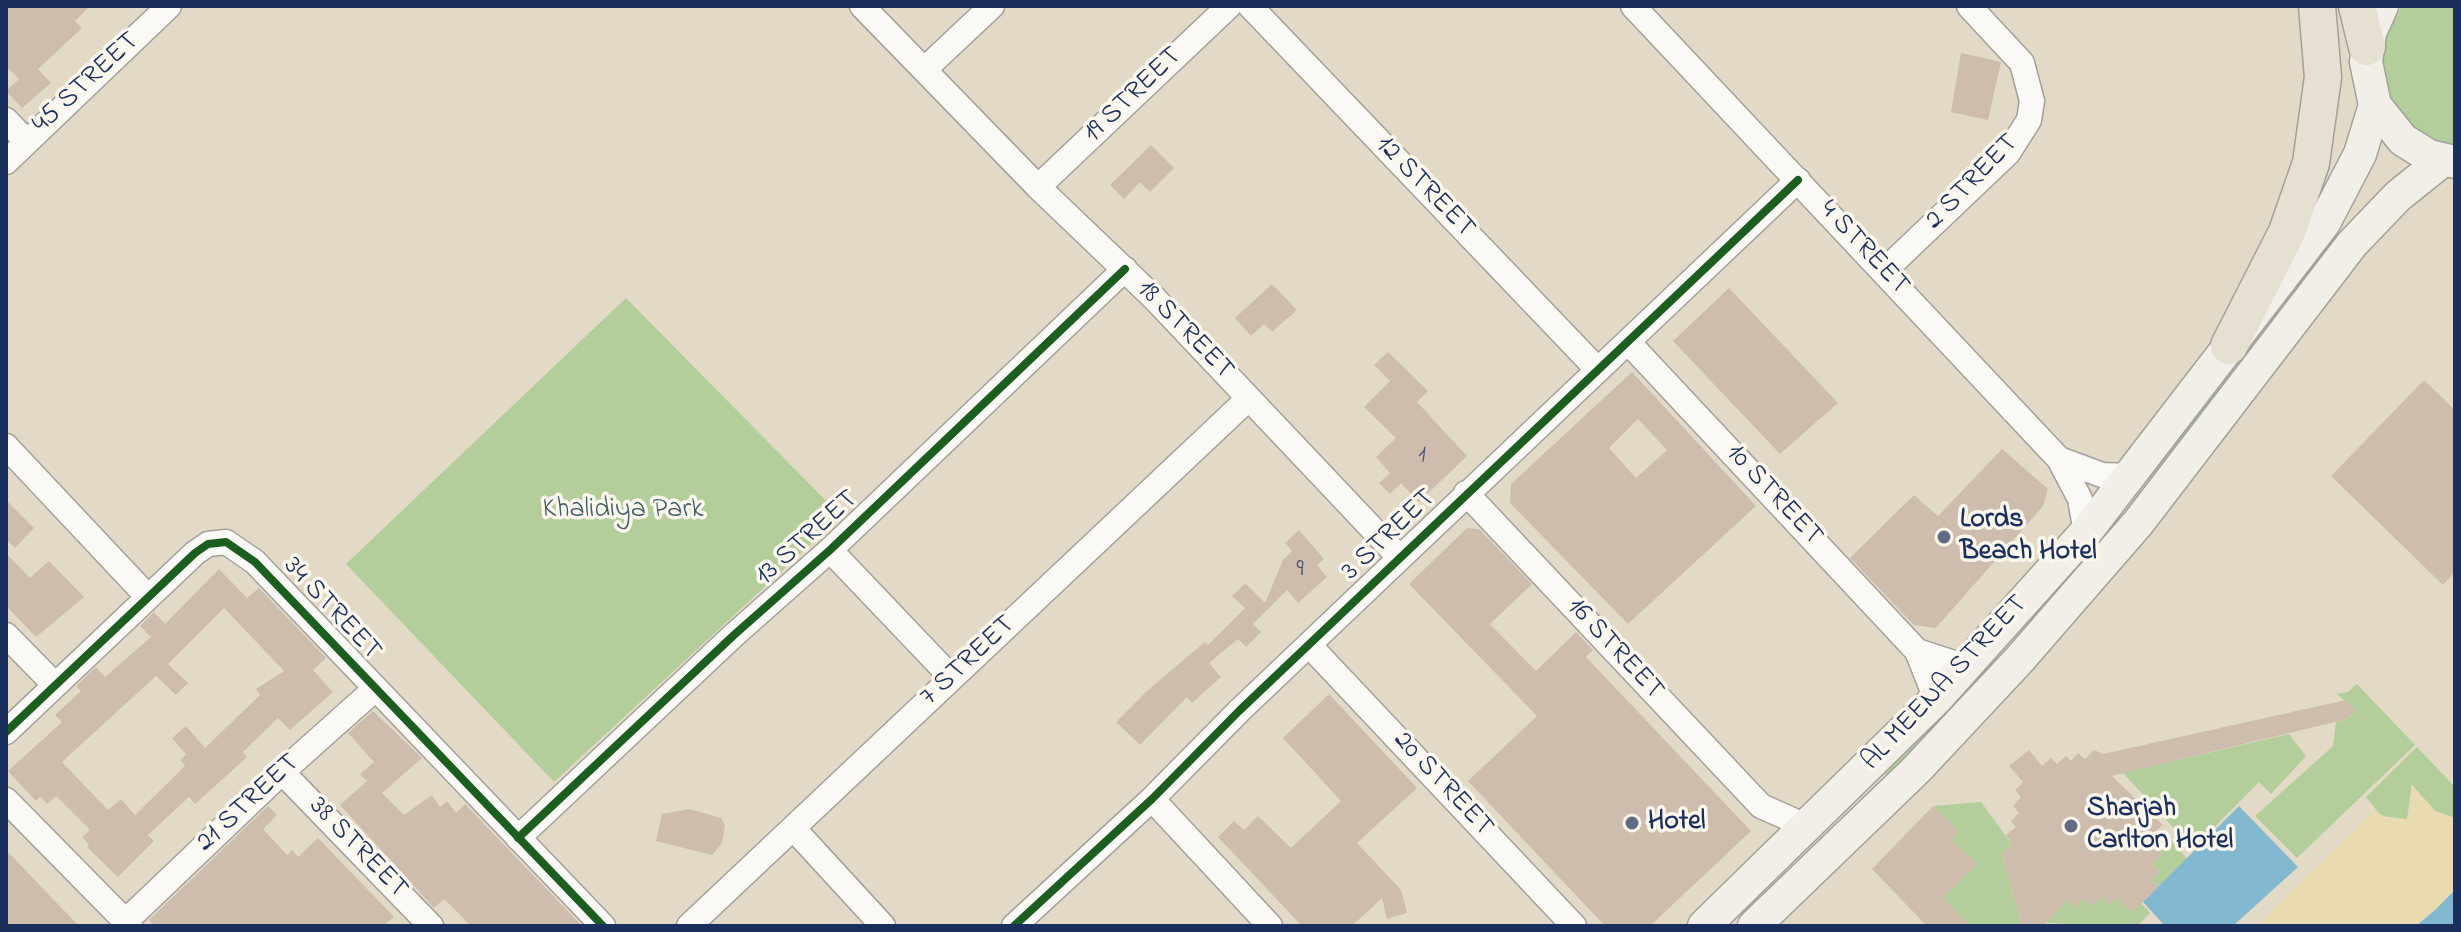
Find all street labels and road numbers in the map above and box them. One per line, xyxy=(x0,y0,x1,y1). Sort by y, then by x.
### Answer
street label: 45 STREET xyxy=(27,26,147,142)
street label: 19 STREET xyxy=(1078,41,1190,151)
street label: 2 STREET xyxy=(1919,128,2027,238)
street label: 12 STREET xyxy=(1367,130,1481,246)
street label: 4 STREET xyxy=(1810,194,1916,304)
street label: 18 STREET xyxy=(1128,274,1240,388)
street label: 10 STREET xyxy=(1717,438,1829,554)
street label: 3 STREET xyxy=(1336,483,1444,589)
street label: 13 STREET xyxy=(750,484,866,594)
street label: 34 STREET xyxy=(275,551,387,669)
street label: AL MEENA STREET xyxy=(1856,589,2036,779)
street label: 16 STREET xyxy=(1558,592,1670,708)
street label: 7 STREET xyxy=(914,609,1024,715)
street label: 20 STREET xyxy=(1385,725,1499,845)
street label: 21 STREET xyxy=(190,748,308,860)
street label: 38 STREET xyxy=(300,791,414,907)

